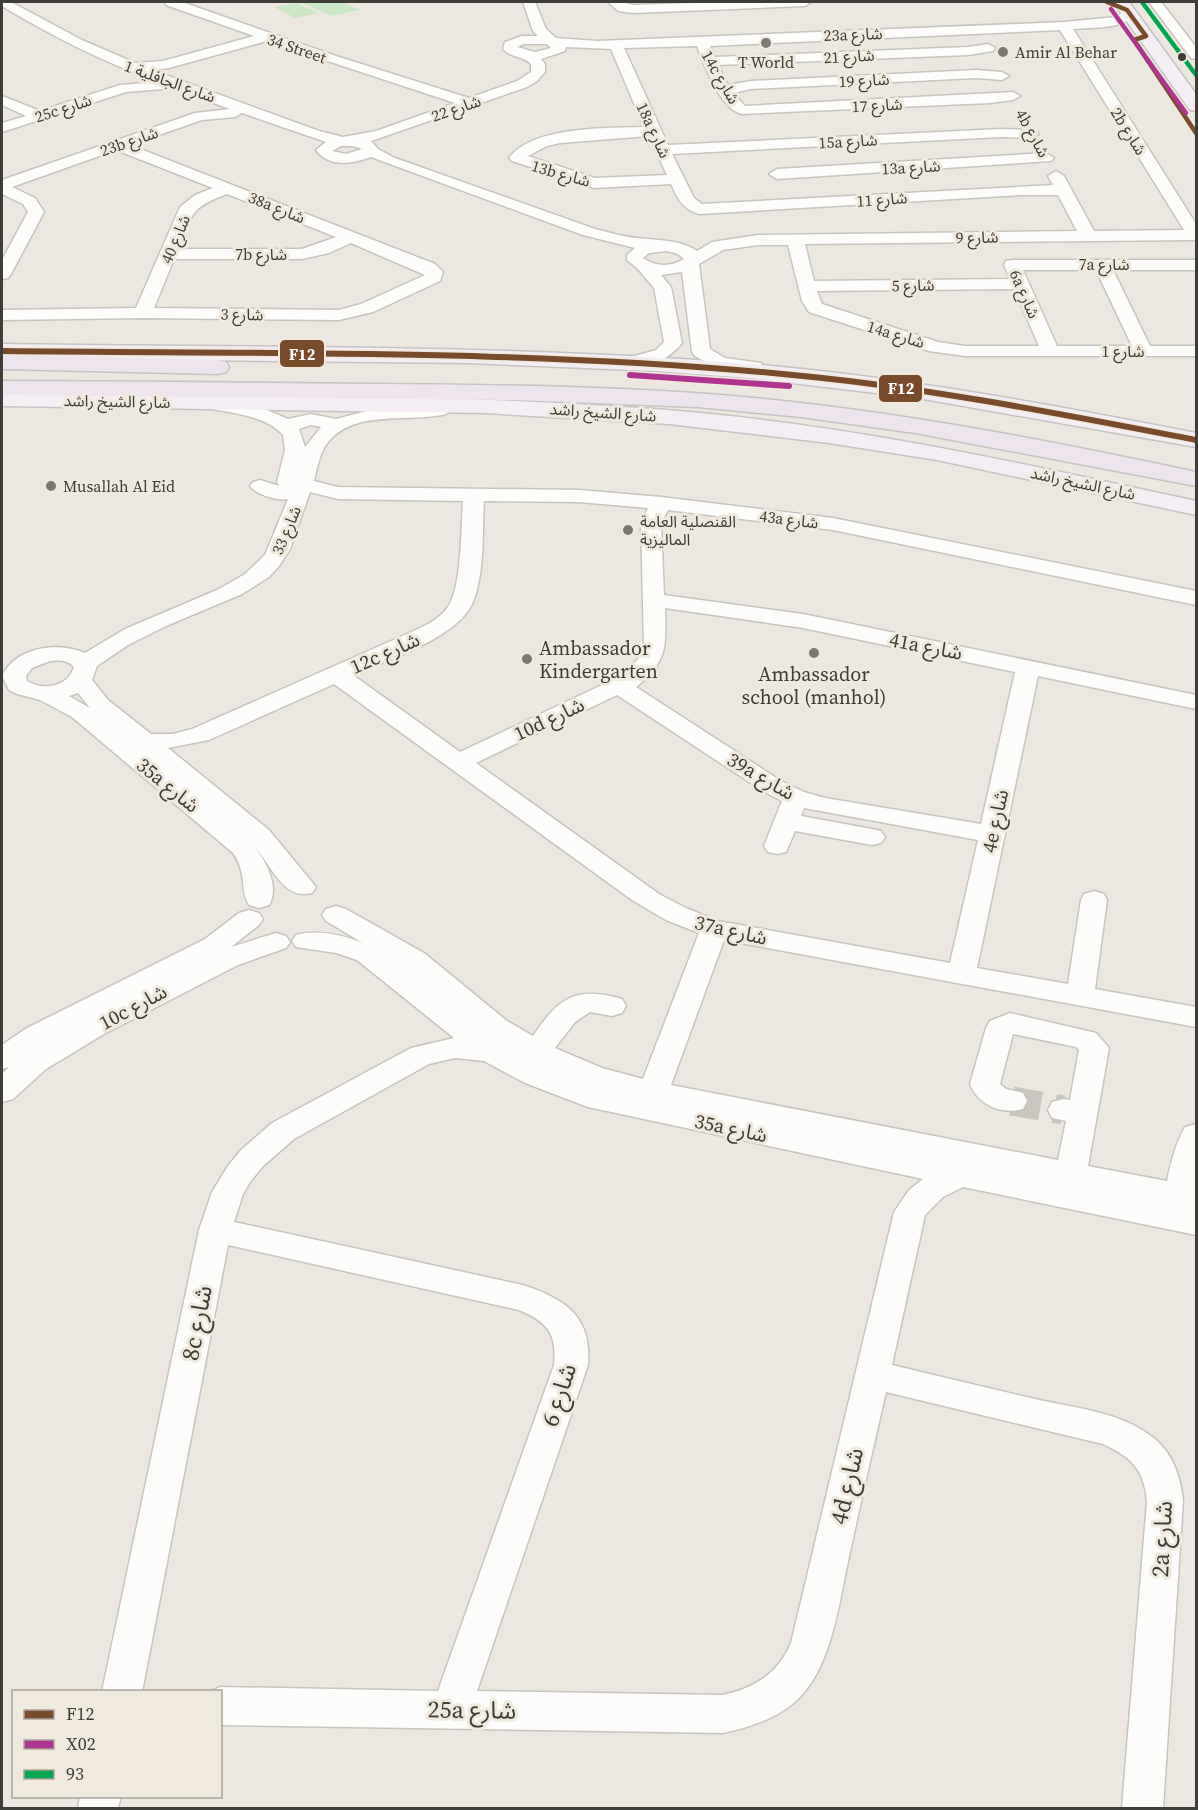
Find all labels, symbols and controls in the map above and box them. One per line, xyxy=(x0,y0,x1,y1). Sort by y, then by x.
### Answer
street label: 23a شارع xyxy=(823,22,883,48)
street label: 34 Street xyxy=(265,28,330,69)
marker: T World xyxy=(759,36,773,50)
place label: Amir Al Behar xyxy=(1015,41,1117,63)
street label: شارع 21 xyxy=(823,44,875,70)
marker: Amir Al Behar xyxy=(996,45,1010,59)
street label: 14c شارع xyxy=(695,46,745,109)
place label: T World xyxy=(738,51,794,73)
unlabelled marker xyxy=(1176,51,1188,63)
street label: شارع الجافلية 1 xyxy=(121,54,218,109)
street label: شارع 19 xyxy=(838,68,890,94)
street label: 25c شارع xyxy=(32,88,95,129)
street label: شارع 22 xyxy=(428,89,484,129)
street label: شارع 17 xyxy=(851,93,903,119)
street label: 18a شارع xyxy=(630,99,676,162)
street label: 2b شارع xyxy=(1104,103,1152,160)
street label: 4b شارع xyxy=(1009,105,1055,162)
street label: 23b شارع xyxy=(97,121,162,163)
street label: 15a شارع xyxy=(818,128,878,156)
street label: 13b شارع xyxy=(529,154,593,194)
street label: 13a شارع xyxy=(881,154,941,182)
street label: 38a شارع xyxy=(245,186,309,230)
street label: شارع 11 xyxy=(856,186,908,214)
street label: شارع 40 xyxy=(155,211,197,268)
street label: شارع 9 xyxy=(955,226,999,250)
street label: 7b شارع xyxy=(235,243,287,267)
street label: 7a شارع xyxy=(1078,253,1130,277)
street label: 6a شارع xyxy=(1003,266,1045,323)
street label: شارع 5 xyxy=(891,274,935,298)
street label: شارع 3 xyxy=(220,303,264,327)
street label: 14a شارع xyxy=(864,315,927,355)
line badge: F12 xyxy=(279,339,325,368)
street label: شارع 1 xyxy=(1102,340,1144,364)
text: F12 xyxy=(289,343,316,365)
line badge: F12 xyxy=(878,374,923,403)
text: F12 xyxy=(888,377,915,399)
street label: شارع الشيخ راشد xyxy=(63,389,171,415)
street label: شارع الشيخ راشد xyxy=(549,397,657,429)
street label: شارع الشيخ راشد xyxy=(1028,461,1138,507)
place label: Musallah Al Eid xyxy=(63,475,175,497)
marker: Musallah Al Eid xyxy=(44,479,58,493)
street label: شارع 33 xyxy=(266,502,308,559)
street label: 43a شارع xyxy=(758,504,820,536)
place label: القنصلية العامة الماليزية xyxy=(640,510,736,550)
marker: القنصلية العامة الماليزية xyxy=(621,523,635,537)
street label: 12c شارع xyxy=(346,625,425,682)
street label: 41a شارع xyxy=(887,625,965,668)
place label: Ambassador Kindergarten xyxy=(539,634,658,685)
marker: Ambassador school (manhol) xyxy=(807,646,821,660)
marker: Ambassador Kindergarten xyxy=(520,652,534,666)
place label: Ambassador school (manhol) xyxy=(742,660,886,711)
street label: 10d شارع xyxy=(509,690,589,748)
street label: 39a شارع xyxy=(722,745,800,807)
street label: 35a شارع xyxy=(130,751,205,820)
street label: 4e شارع xyxy=(975,787,1016,855)
street label: 37a شارع xyxy=(692,908,770,953)
street label: 10c شارع xyxy=(94,977,172,1037)
street label: 35a شارع xyxy=(692,1107,770,1150)
street label: 8c شارع xyxy=(173,1282,221,1364)
street label: شارع 6 xyxy=(533,1359,585,1431)
street label: 4d شارع xyxy=(822,1444,872,1528)
street label: 2a شارع xyxy=(1143,1500,1181,1578)
legend xyxy=(12,1690,222,1798)
street label: 25a شارع xyxy=(427,1692,517,1728)
text: F12 xyxy=(66,1701,94,1726)
text: X02 xyxy=(66,1731,96,1756)
text: 93 xyxy=(66,1761,84,1786)

